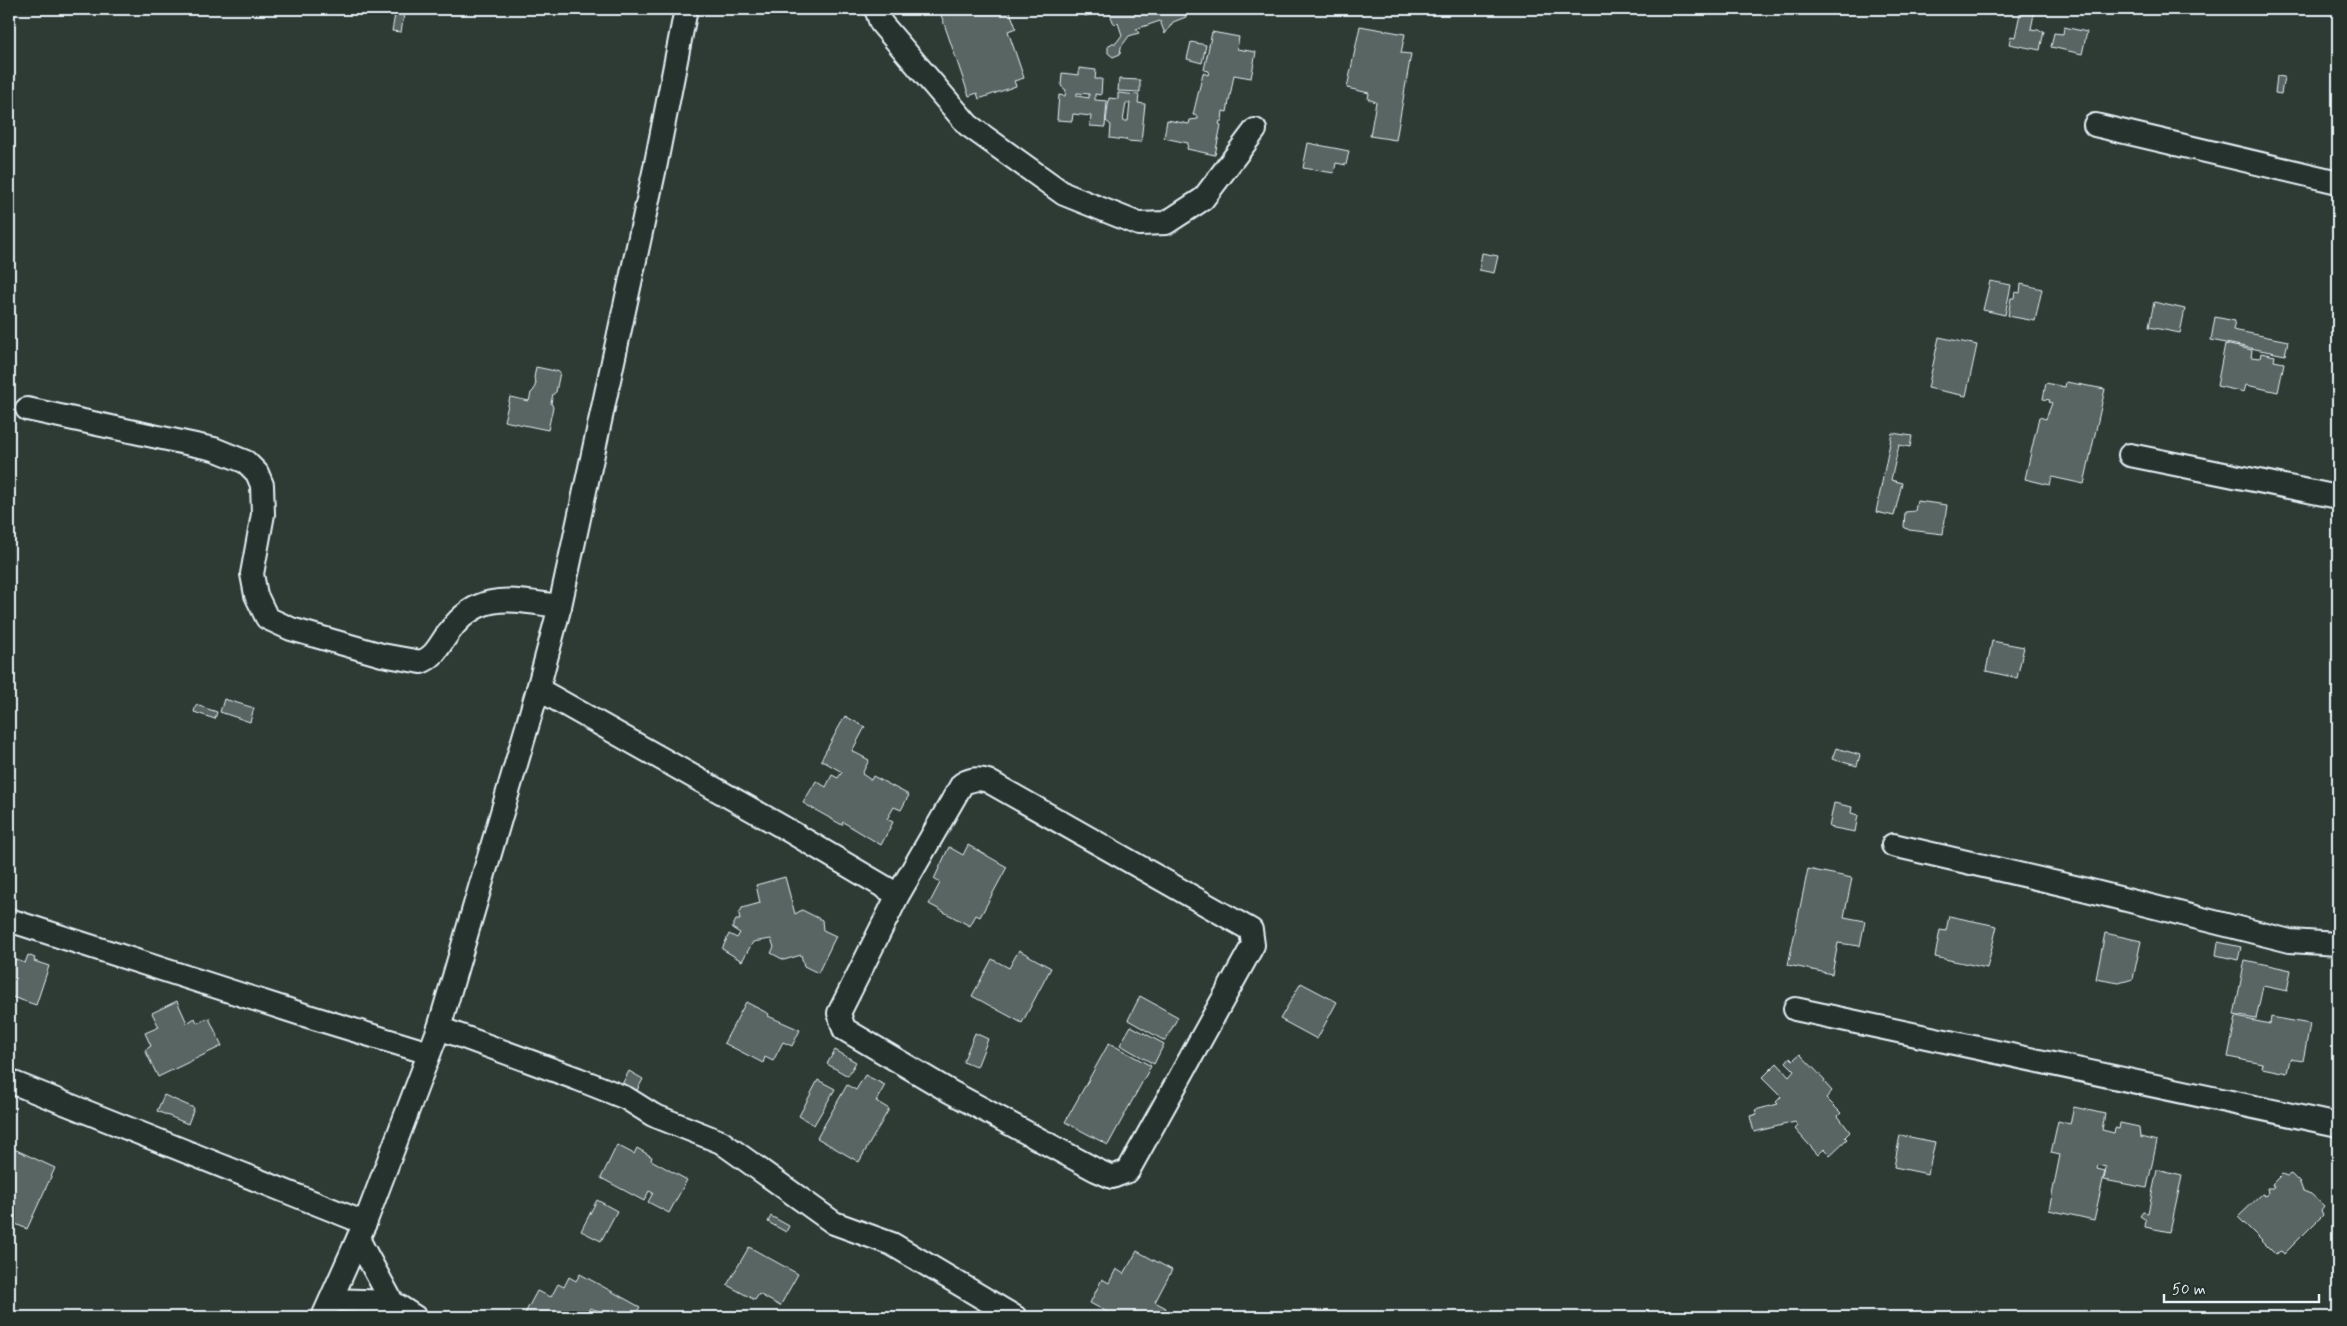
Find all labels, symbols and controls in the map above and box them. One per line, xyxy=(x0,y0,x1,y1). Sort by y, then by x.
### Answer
scale bar xyxy=(2164,1271,2320,1303)
text: 50 m xyxy=(2172,1280,2206,1300)

